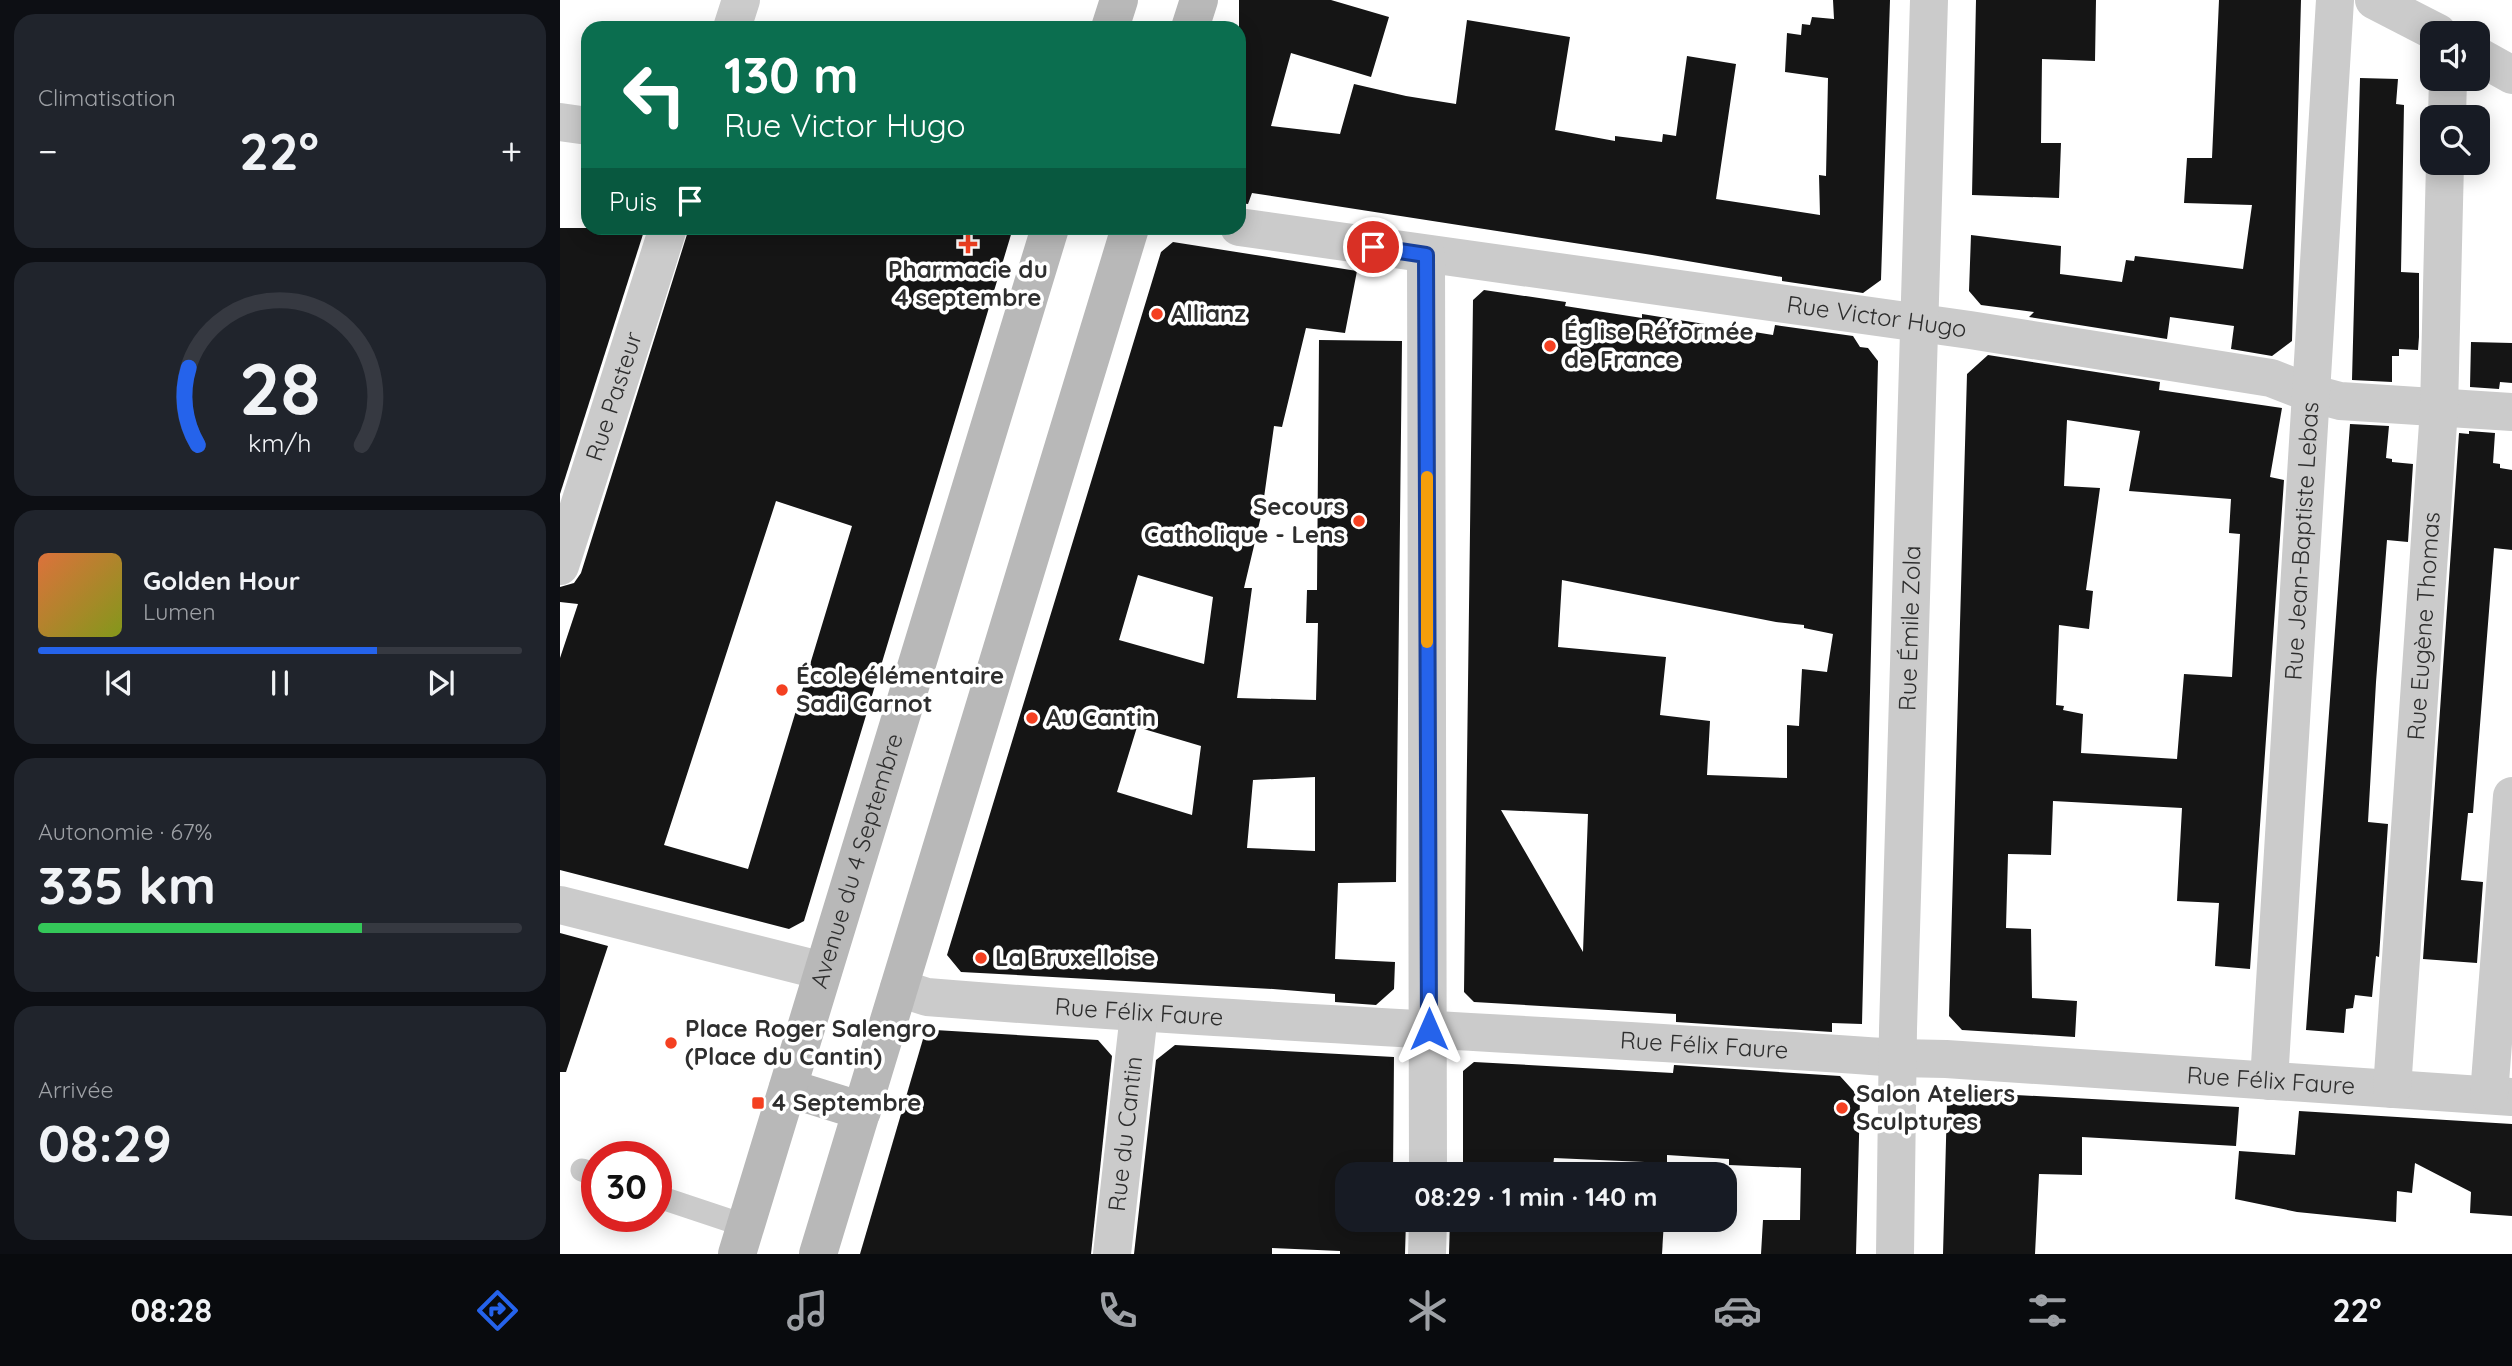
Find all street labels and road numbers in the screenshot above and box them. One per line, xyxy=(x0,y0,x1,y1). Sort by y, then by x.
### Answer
street label: Rue Victor Hugo xyxy=(1785,288,1969,343)
street label: Rue Pasteur xyxy=(579,328,648,465)
street label: Rue Jean-Baptiste Lebas xyxy=(2277,401,2324,681)
street label: Rue Eugène Thomas xyxy=(2400,511,2446,741)
street label: Rue Émile Zola xyxy=(1892,545,1927,711)
street label: Avenue du 4 Septembre xyxy=(803,730,909,992)
street label: Rue Félix Faure xyxy=(1054,991,1224,1032)
street label: Rue Félix Faure xyxy=(1619,1024,1789,1065)
street label: Rue du Cantin xyxy=(1101,1054,1148,1213)
street label: Rue Félix Faure xyxy=(2186,1059,2356,1100)

